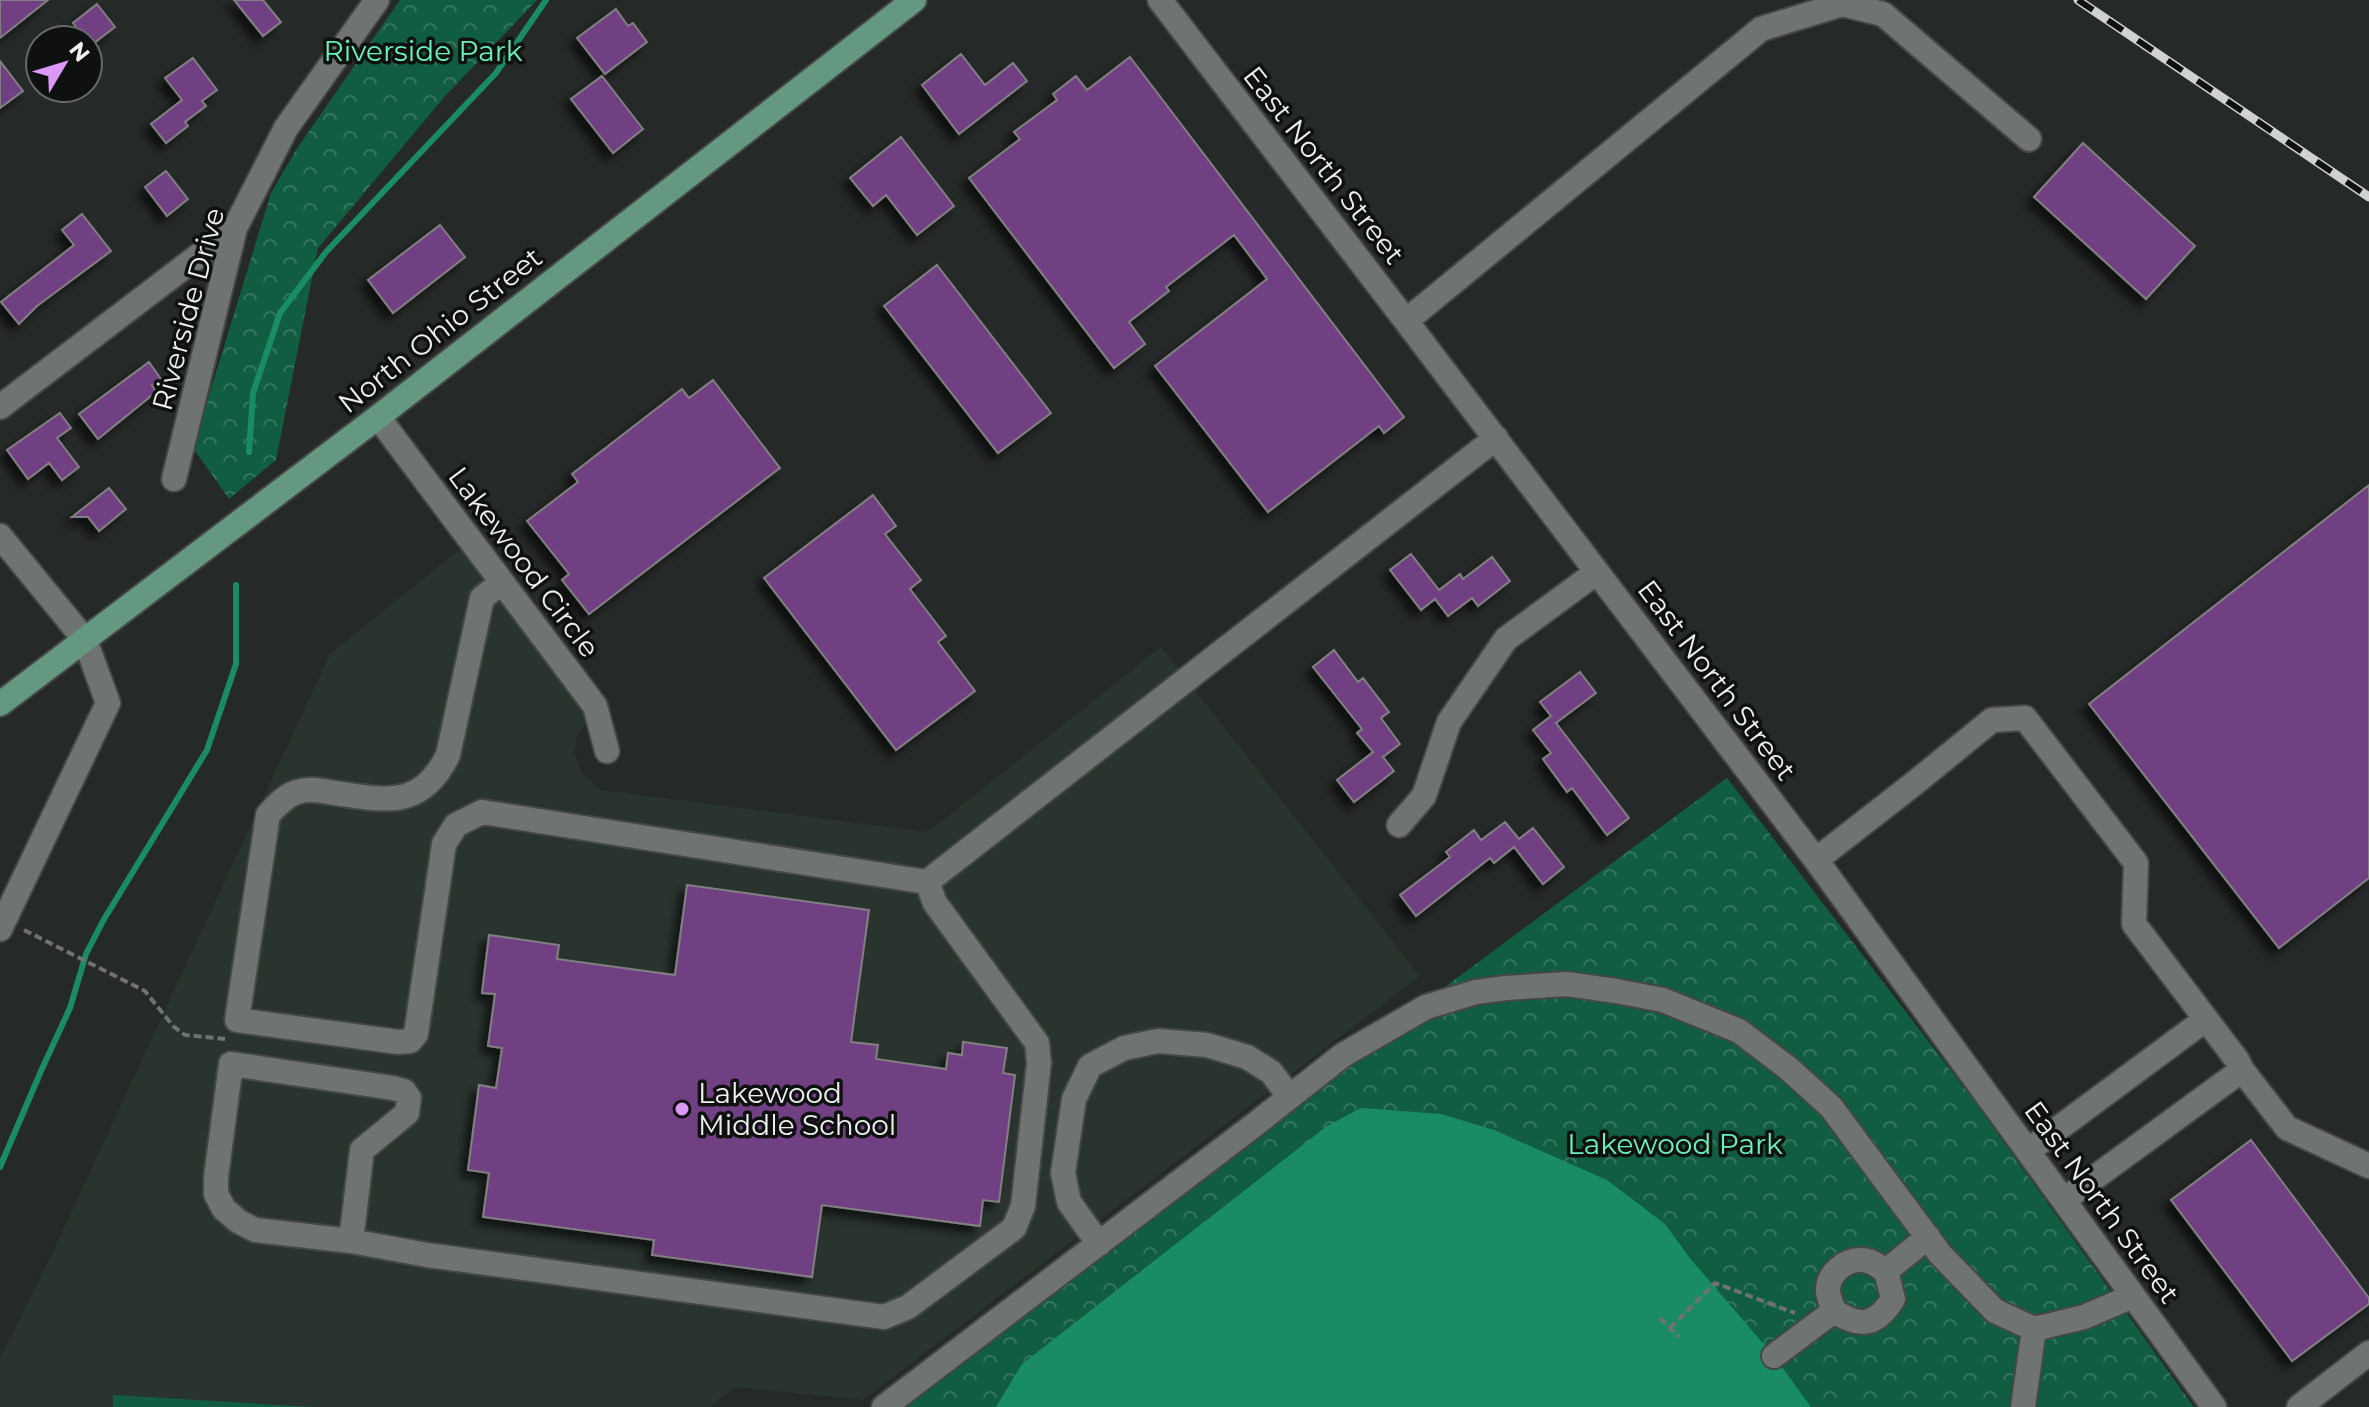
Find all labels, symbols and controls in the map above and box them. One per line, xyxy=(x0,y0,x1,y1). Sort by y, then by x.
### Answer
north arrow xyxy=(24,24,104,104)
park label: Riverside Park xyxy=(324,34,523,68)
text: N xyxy=(63,37,95,67)
street label: East North Street xyxy=(1236,59,1412,271)
street label: Riverside Drive xyxy=(145,204,231,414)
street label: North Ohio Street xyxy=(331,240,549,420)
street label: Lakewood Circle xyxy=(441,460,607,664)
street label: East North Street xyxy=(1631,573,1803,787)
place label: Lakewood Middle School xyxy=(698,1076,896,1142)
street label: East North Street xyxy=(2017,1094,2187,1310)
marker: Lakewood Middle School xyxy=(673,1100,691,1118)
park label: Lakewood Park xyxy=(1567,1127,1783,1161)

